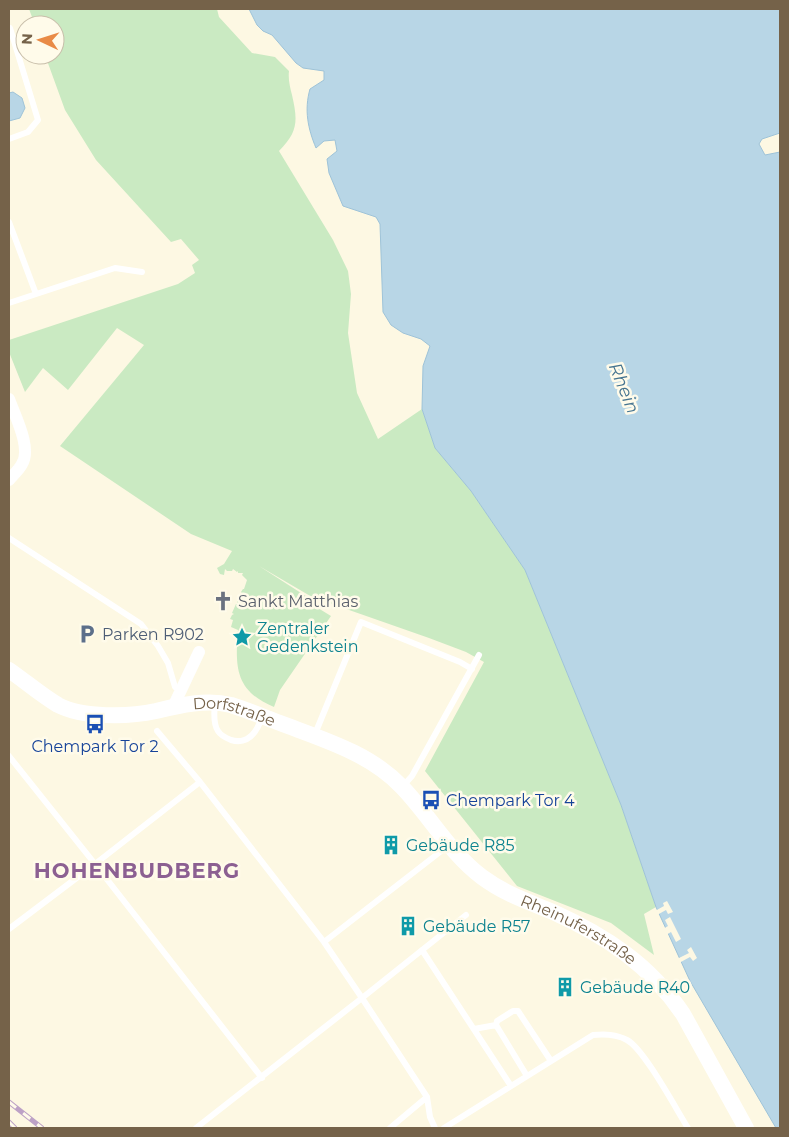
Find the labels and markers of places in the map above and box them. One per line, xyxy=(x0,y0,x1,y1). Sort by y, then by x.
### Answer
church icon: Sankt Matthias xyxy=(212,590,234,612)
place label: Sankt Matthias xyxy=(238,592,358,611)
place label: Zentraler Gedenkstein xyxy=(257,619,358,656)
parking icon: Parken R902 xyxy=(76,623,98,645)
place label: Parken R902 xyxy=(102,625,204,644)
place icon: Zentraler Gedenkstein xyxy=(231,626,253,648)
bus stop icon: Chempark Tor 2 xyxy=(84,713,106,735)
place label: Chempark Tor 2 xyxy=(31,737,159,756)
bus stop icon: Chempark Tor 4 xyxy=(420,789,442,811)
place label: Chempark Tor 4 xyxy=(446,791,575,810)
building icon: Gebäude R85 xyxy=(380,834,402,856)
place label: Gebäude R85 xyxy=(406,836,515,855)
building icon: Gebäude R57 xyxy=(397,915,419,937)
place label: Gebäude R57 xyxy=(423,917,531,936)
building icon: Gebäude R40 xyxy=(554,976,576,998)
place label: Gebäude R40 xyxy=(580,978,690,997)

